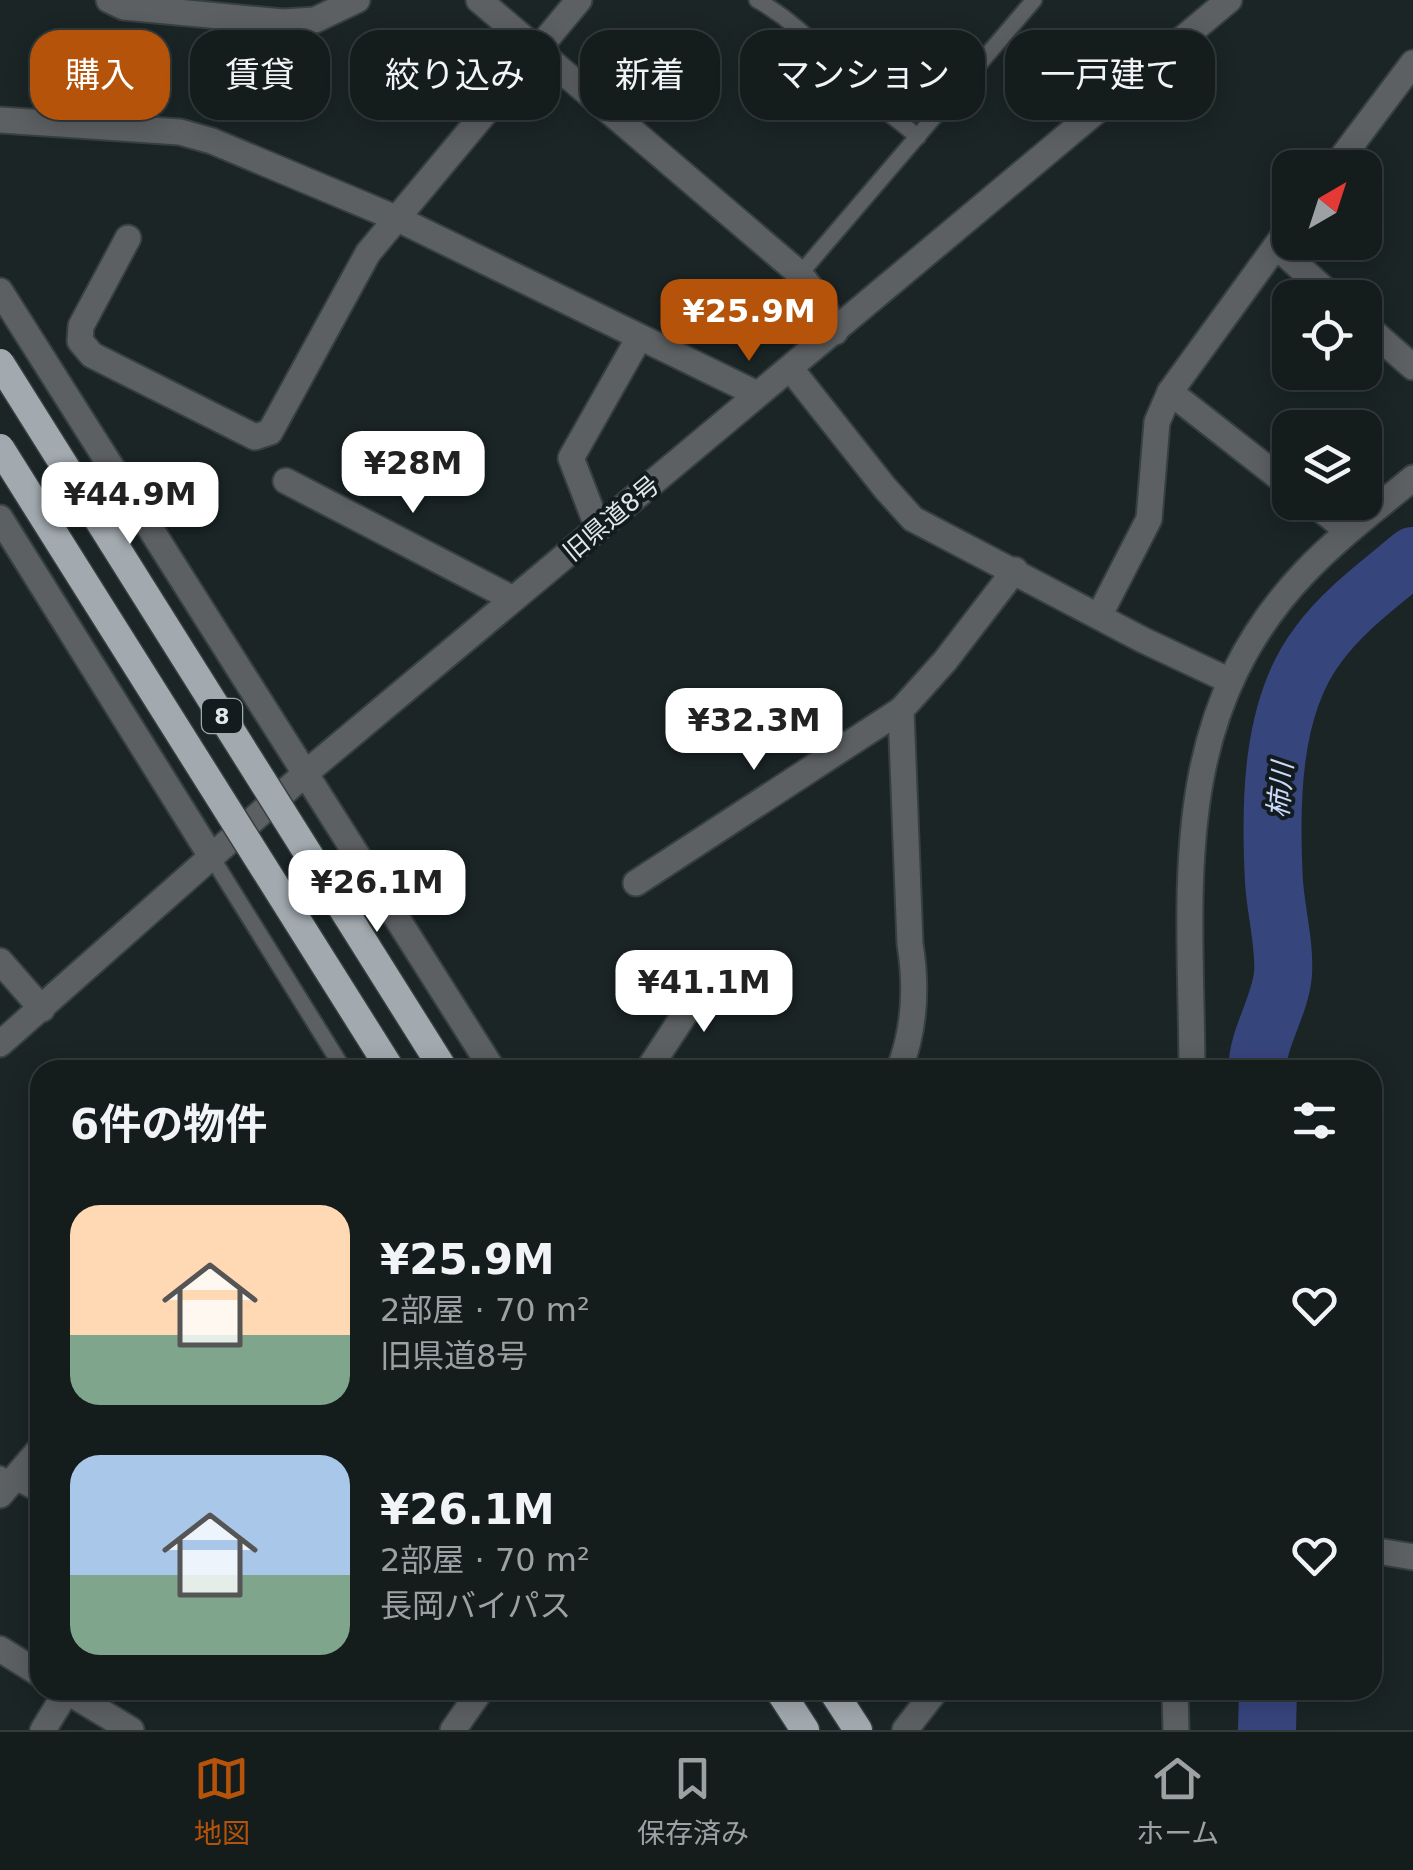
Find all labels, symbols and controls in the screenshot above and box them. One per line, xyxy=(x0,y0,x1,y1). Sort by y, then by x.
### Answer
chip: 購入 xyxy=(30,30,170,120)
chip: 賃貸 xyxy=(190,30,330,120)
chip: 絞り込み xyxy=(350,30,560,120)
chip: 新着 xyxy=(580,30,720,120)
chip: マンション xyxy=(740,30,985,120)
chip: 一戸建て xyxy=(1005,30,1215,120)
north arrow xyxy=(1272,150,1382,260)
map controls xyxy=(1272,150,1382,520)
pin: ¥25.9M xyxy=(668,279,830,364)
button: locate xyxy=(1272,280,1382,390)
text: ¥25.9M xyxy=(682,292,816,330)
button: layers xyxy=(1272,410,1382,520)
pin: ¥28M xyxy=(354,431,472,516)
text: ¥28M xyxy=(364,444,462,482)
pin: ¥44.9M xyxy=(49,462,211,547)
street label: 旧県道8号 xyxy=(558,470,665,567)
text: ¥44.9M xyxy=(63,475,197,513)
pin: ¥32.3M xyxy=(673,688,835,773)
road number: 8 xyxy=(202,699,242,733)
text: ¥32.3M xyxy=(687,701,821,739)
water label: 柿川 xyxy=(1262,758,1300,819)
pin: ¥26.1M xyxy=(296,850,458,935)
text: ¥26.1M xyxy=(310,863,444,901)
pin: ¥41.1M xyxy=(623,950,785,1035)
text: ¥41.1M xyxy=(637,963,771,1001)
icon: filters xyxy=(1287,1093,1342,1148)
text: 6件の物件 xyxy=(70,1100,267,1149)
text: ¥25.9M xyxy=(380,1235,555,1284)
icon: home xyxy=(150,1245,270,1365)
icon: heart xyxy=(1287,1278,1342,1333)
text: 2部屋 · 70 m² xyxy=(380,1291,590,1329)
text: 旧県道8号 xyxy=(380,1337,528,1375)
text: ¥26.1M xyxy=(380,1485,555,1534)
icon: home xyxy=(150,1495,270,1615)
icon: heart xyxy=(1287,1528,1342,1583)
text: 2部屋 · 70 m² xyxy=(380,1541,590,1579)
text: 長岡バイパス xyxy=(380,1587,571,1625)
tab: 地図 xyxy=(194,1751,250,1851)
tab: 保存済み xyxy=(637,1751,749,1851)
tab: ホーム xyxy=(1136,1751,1219,1851)

